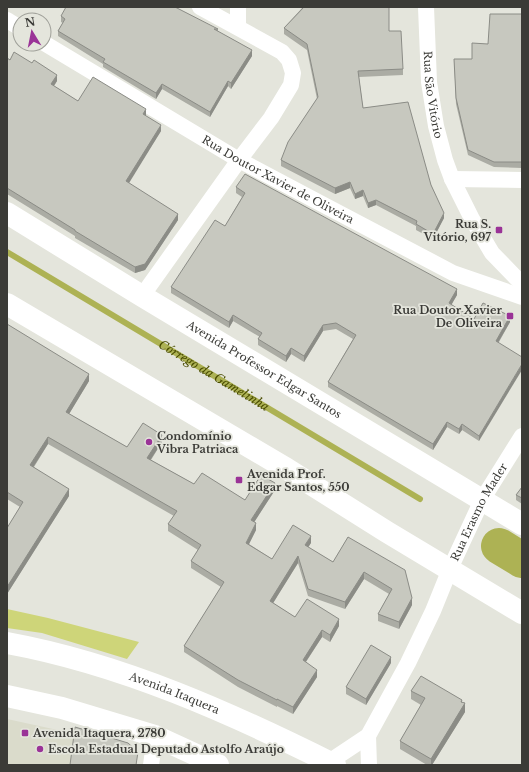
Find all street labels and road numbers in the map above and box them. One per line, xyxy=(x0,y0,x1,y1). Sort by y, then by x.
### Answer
street label: Rua São Vitório xyxy=(421,51,446,140)
street label: Rua Doutor Xavier de Oliveira xyxy=(199,132,357,227)
street label: Avenida Professor Edgar Santos xyxy=(183,317,344,421)
street label: Rua Erasmo Mader xyxy=(448,460,511,563)
street label: Avenida Itaquera xyxy=(127,669,222,717)

